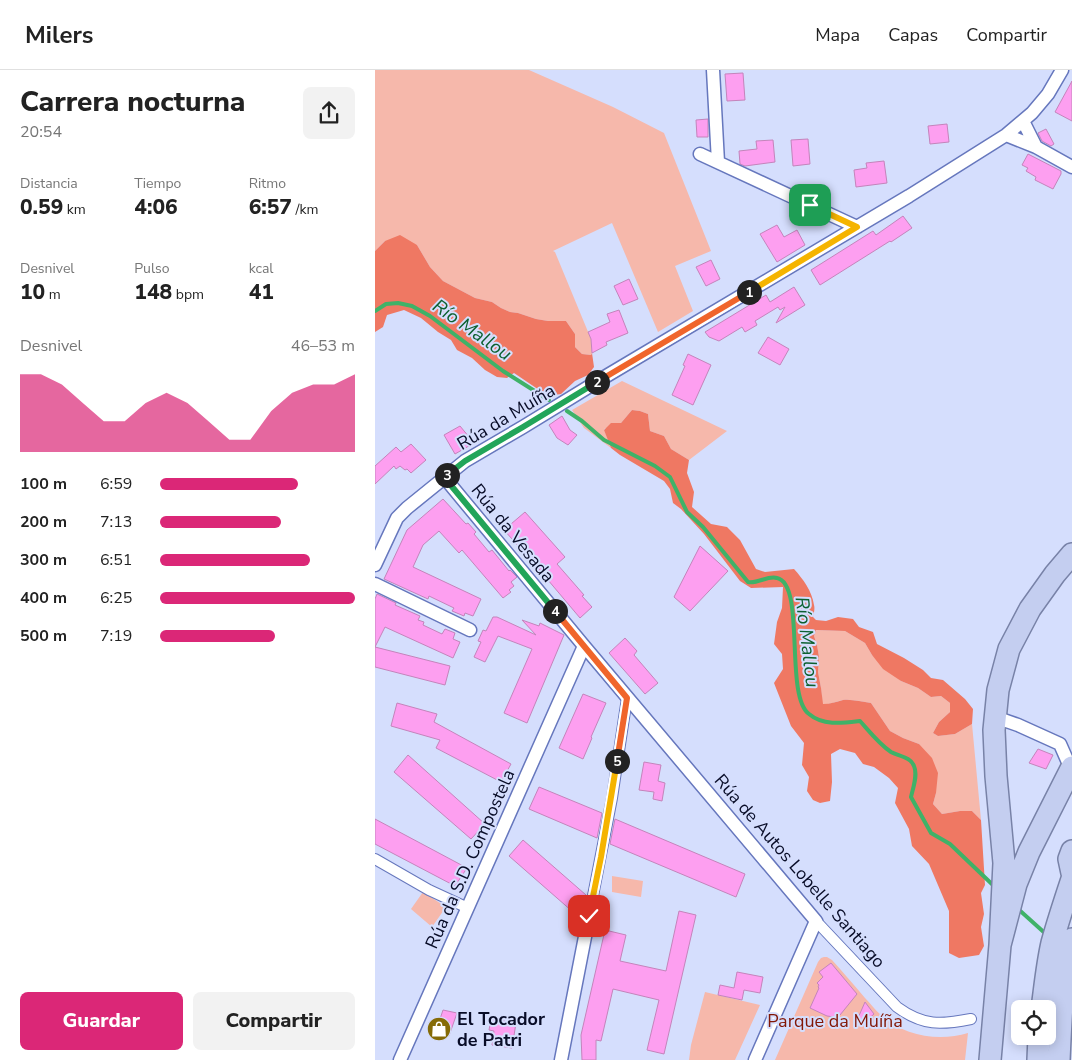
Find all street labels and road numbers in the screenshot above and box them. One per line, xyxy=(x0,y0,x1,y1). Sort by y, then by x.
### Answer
street label: Rúa da Muíña xyxy=(453,378,559,456)
street label: Rúa da Vesada xyxy=(466,479,560,587)
street label: Rúa da S.D. Compostela xyxy=(420,765,520,953)
street label: Rúa de Autos Lobelle Santiago xyxy=(709,769,891,973)

